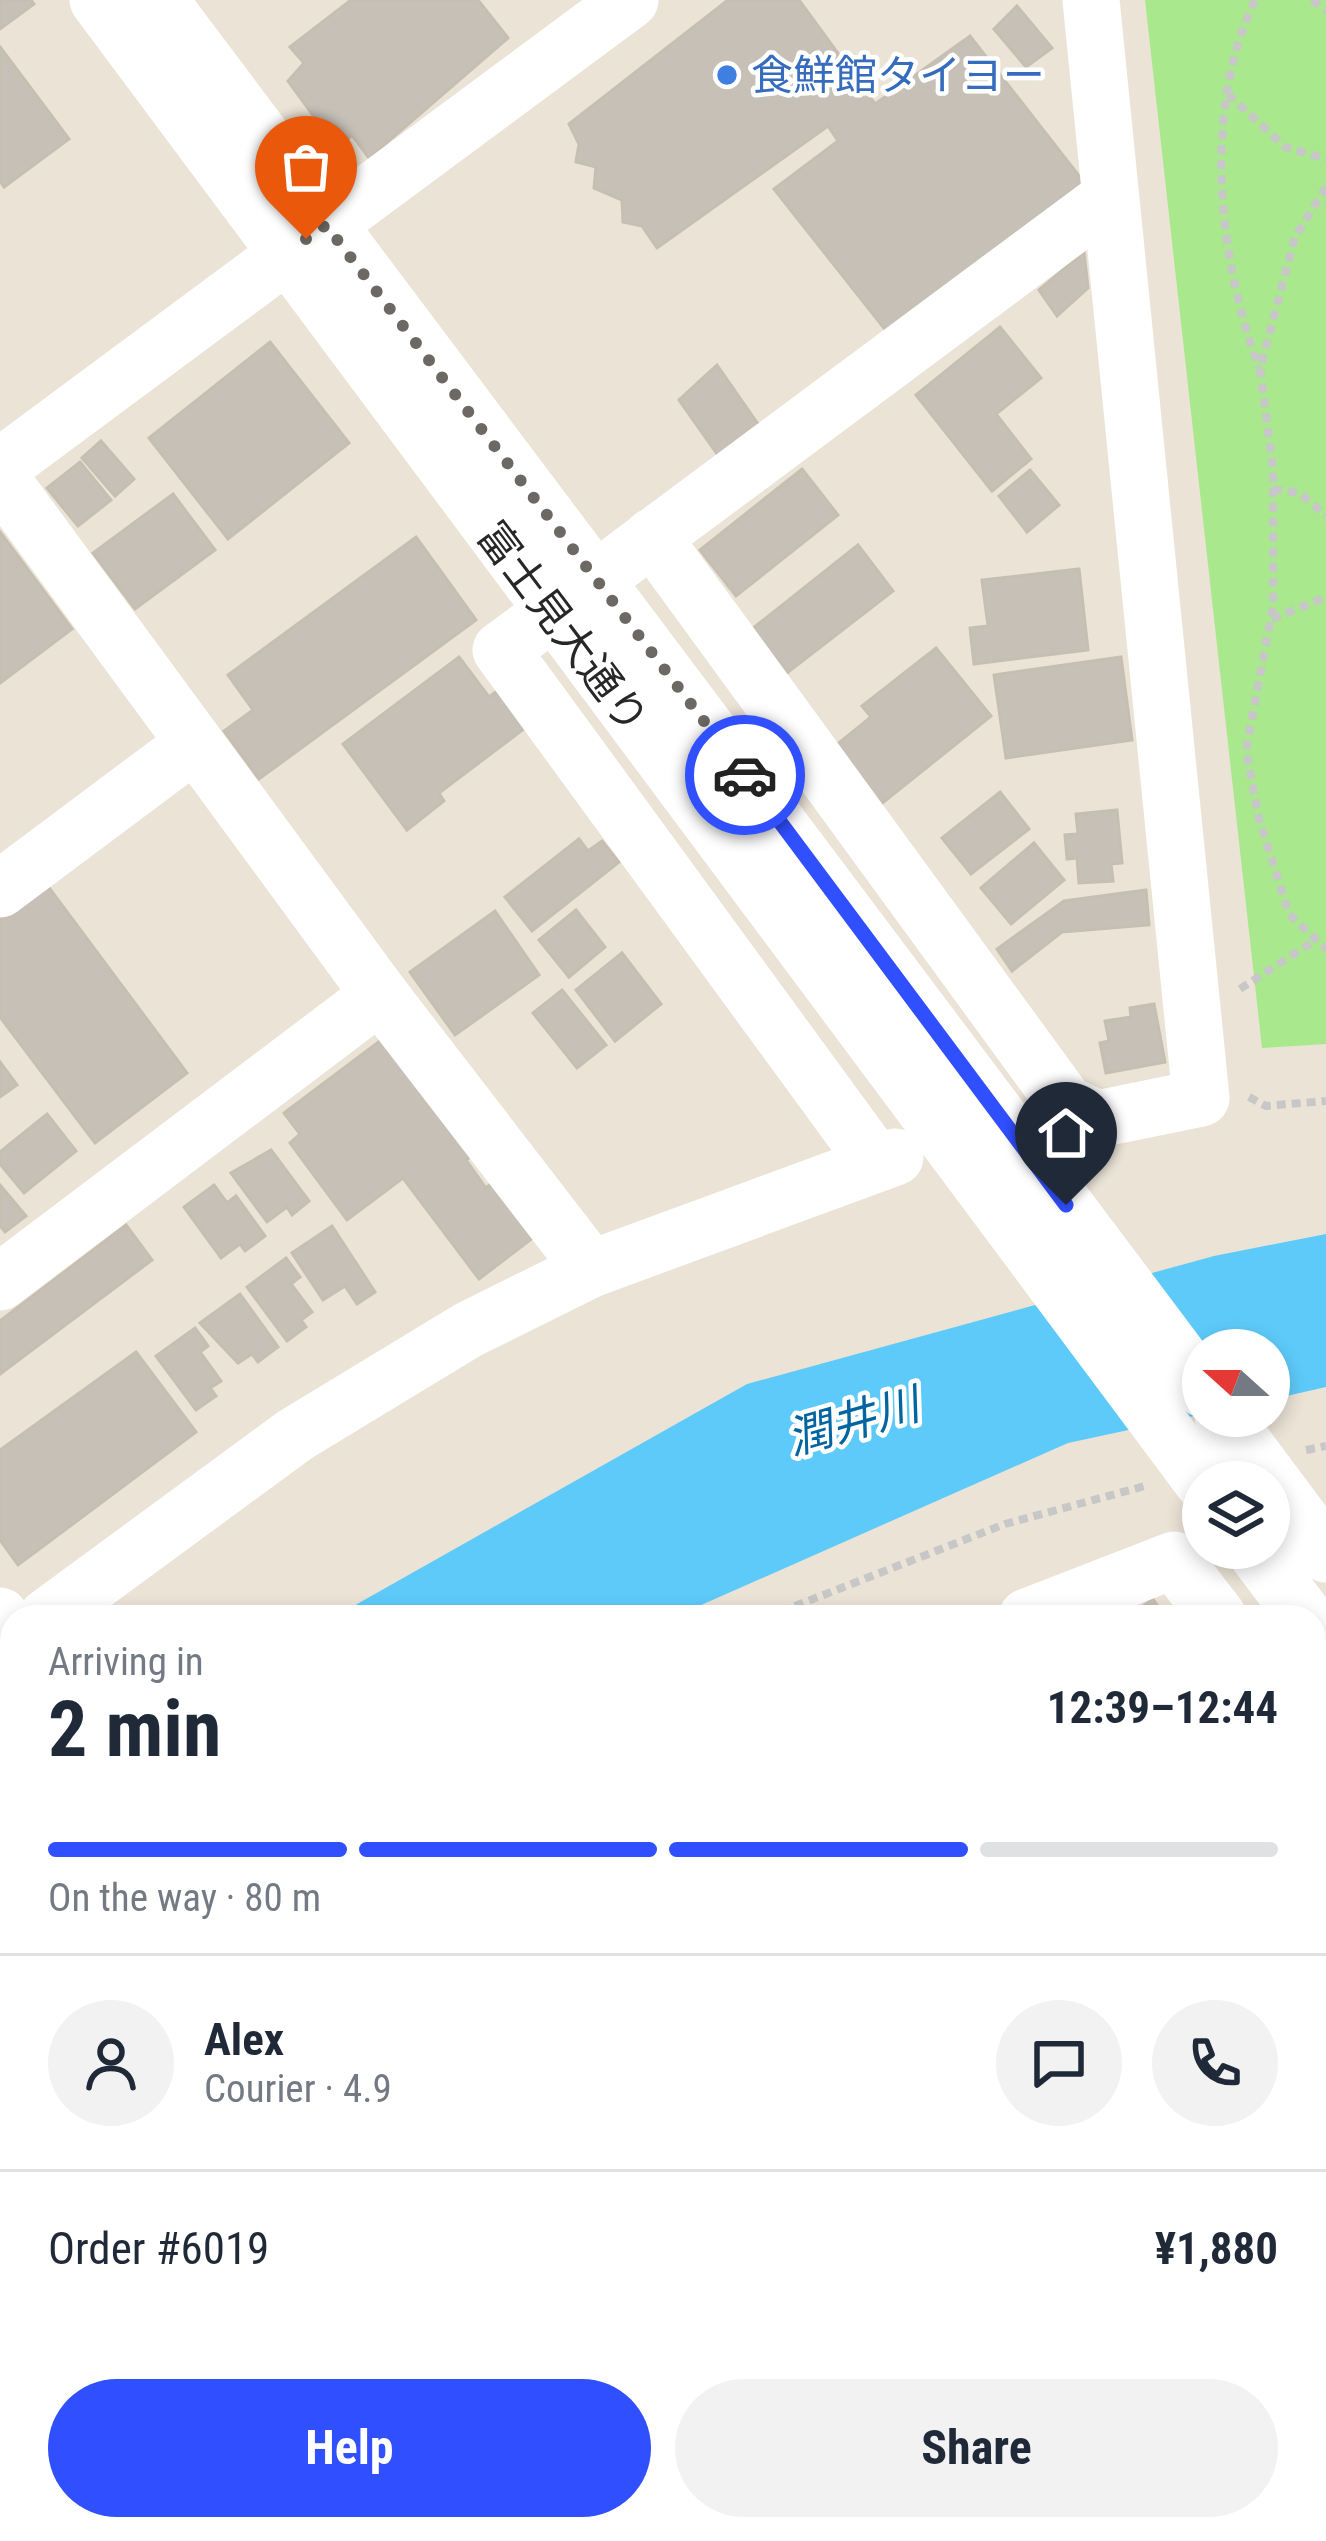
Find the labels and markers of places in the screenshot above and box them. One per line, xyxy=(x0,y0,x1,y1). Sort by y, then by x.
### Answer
place label: 食鮮館タイヨー xyxy=(751,51,1045,100)
marker: 食鮮館タイヨー xyxy=(714,62,740,88)
pin xyxy=(255,116,357,239)
pin xyxy=(1015,1082,1117,1205)

